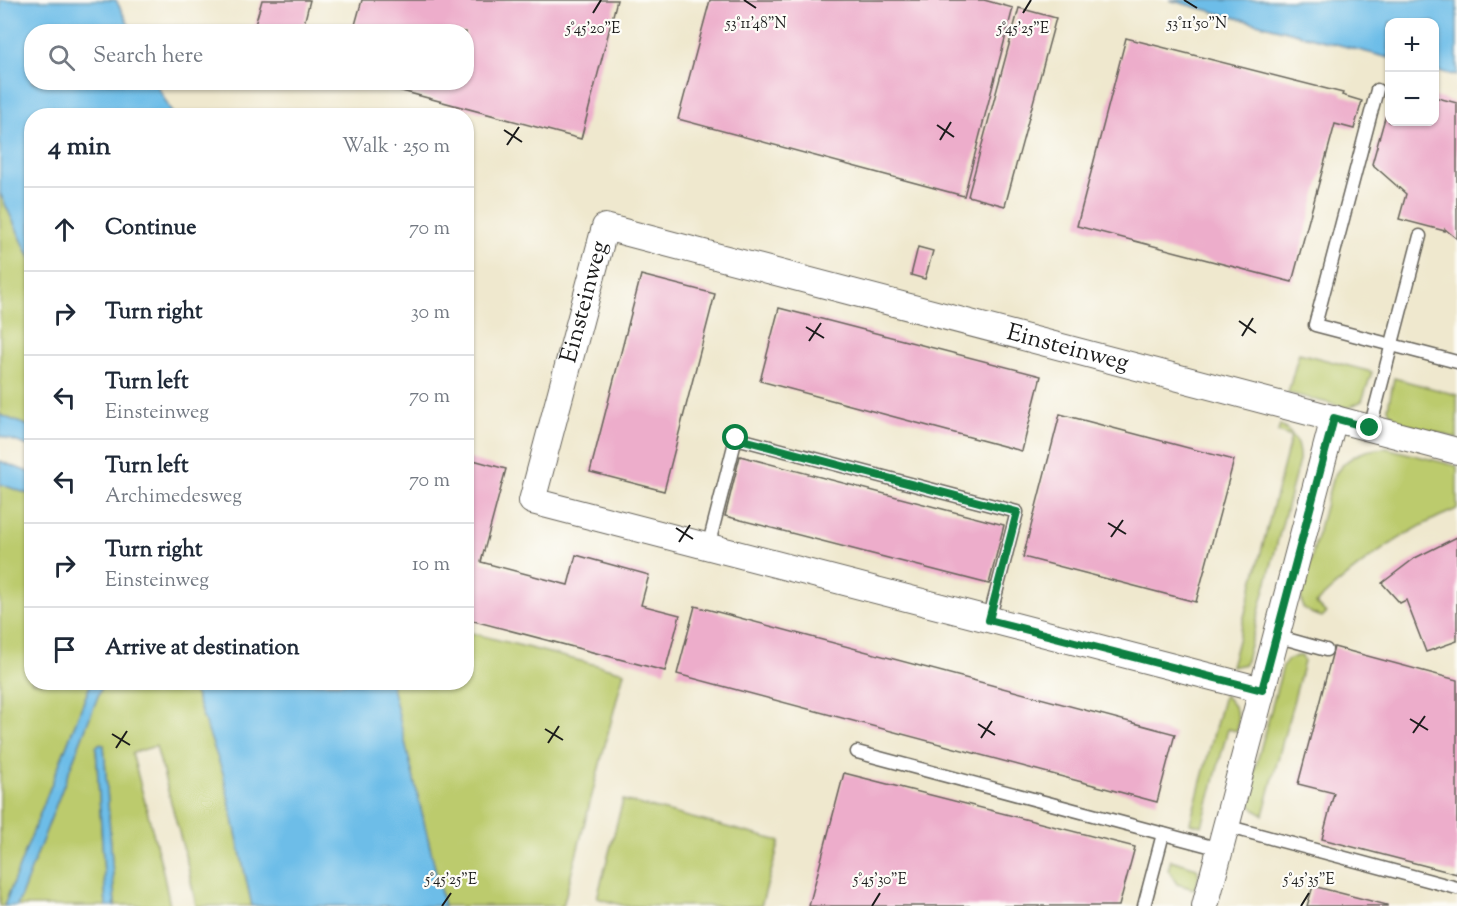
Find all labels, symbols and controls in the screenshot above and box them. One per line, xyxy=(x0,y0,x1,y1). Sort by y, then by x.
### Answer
text: 53°11'48"N xyxy=(724,14,787,35)
text: 53°11'50"N xyxy=(1166,14,1227,35)
map controls xyxy=(1385,18,1439,126)
button: + xyxy=(1385,18,1439,72)
text: 5°45'20"E xyxy=(565,19,620,40)
text: 5°45'25"E xyxy=(996,19,1049,40)
search box xyxy=(24,24,474,90)
icon: search xyxy=(45,41,78,74)
text: Search here xyxy=(93,41,203,73)
button: − xyxy=(1385,72,1439,126)
text: 4 min xyxy=(48,129,111,166)
text: Walk · 250 m xyxy=(342,133,450,162)
icon: ahead xyxy=(48,213,81,246)
text: Continue xyxy=(105,213,196,245)
text: 70 m xyxy=(409,215,450,244)
street label: Einsteinweg xyxy=(553,237,618,367)
icon: right xyxy=(48,297,81,330)
text: Turn right xyxy=(105,297,202,329)
text: 30 m xyxy=(411,299,450,328)
street label: Einsteinweg xyxy=(1003,316,1133,381)
text: Turn left xyxy=(105,367,188,399)
icon: left xyxy=(48,381,81,414)
text: 70 m xyxy=(409,383,450,412)
text: Einsteinweg xyxy=(105,399,209,428)
route end xyxy=(1356,414,1382,440)
route start xyxy=(722,424,748,450)
text: Turn left xyxy=(105,451,188,483)
icon: left xyxy=(48,465,81,498)
text: 70 m xyxy=(409,467,450,496)
text: Archimedesweg xyxy=(105,483,242,512)
text: Turn right xyxy=(105,535,202,567)
icon: right xyxy=(48,549,81,582)
text: 10 m xyxy=(412,551,450,580)
text: Einsteinweg xyxy=(105,567,209,596)
icon: arrive xyxy=(48,633,81,666)
text: Arrive at destination xyxy=(105,633,300,665)
text: 5°45'25"E xyxy=(424,870,477,891)
text: 5°45'30"E xyxy=(852,870,907,891)
text: 5°45'35"E xyxy=(1282,870,1335,891)

